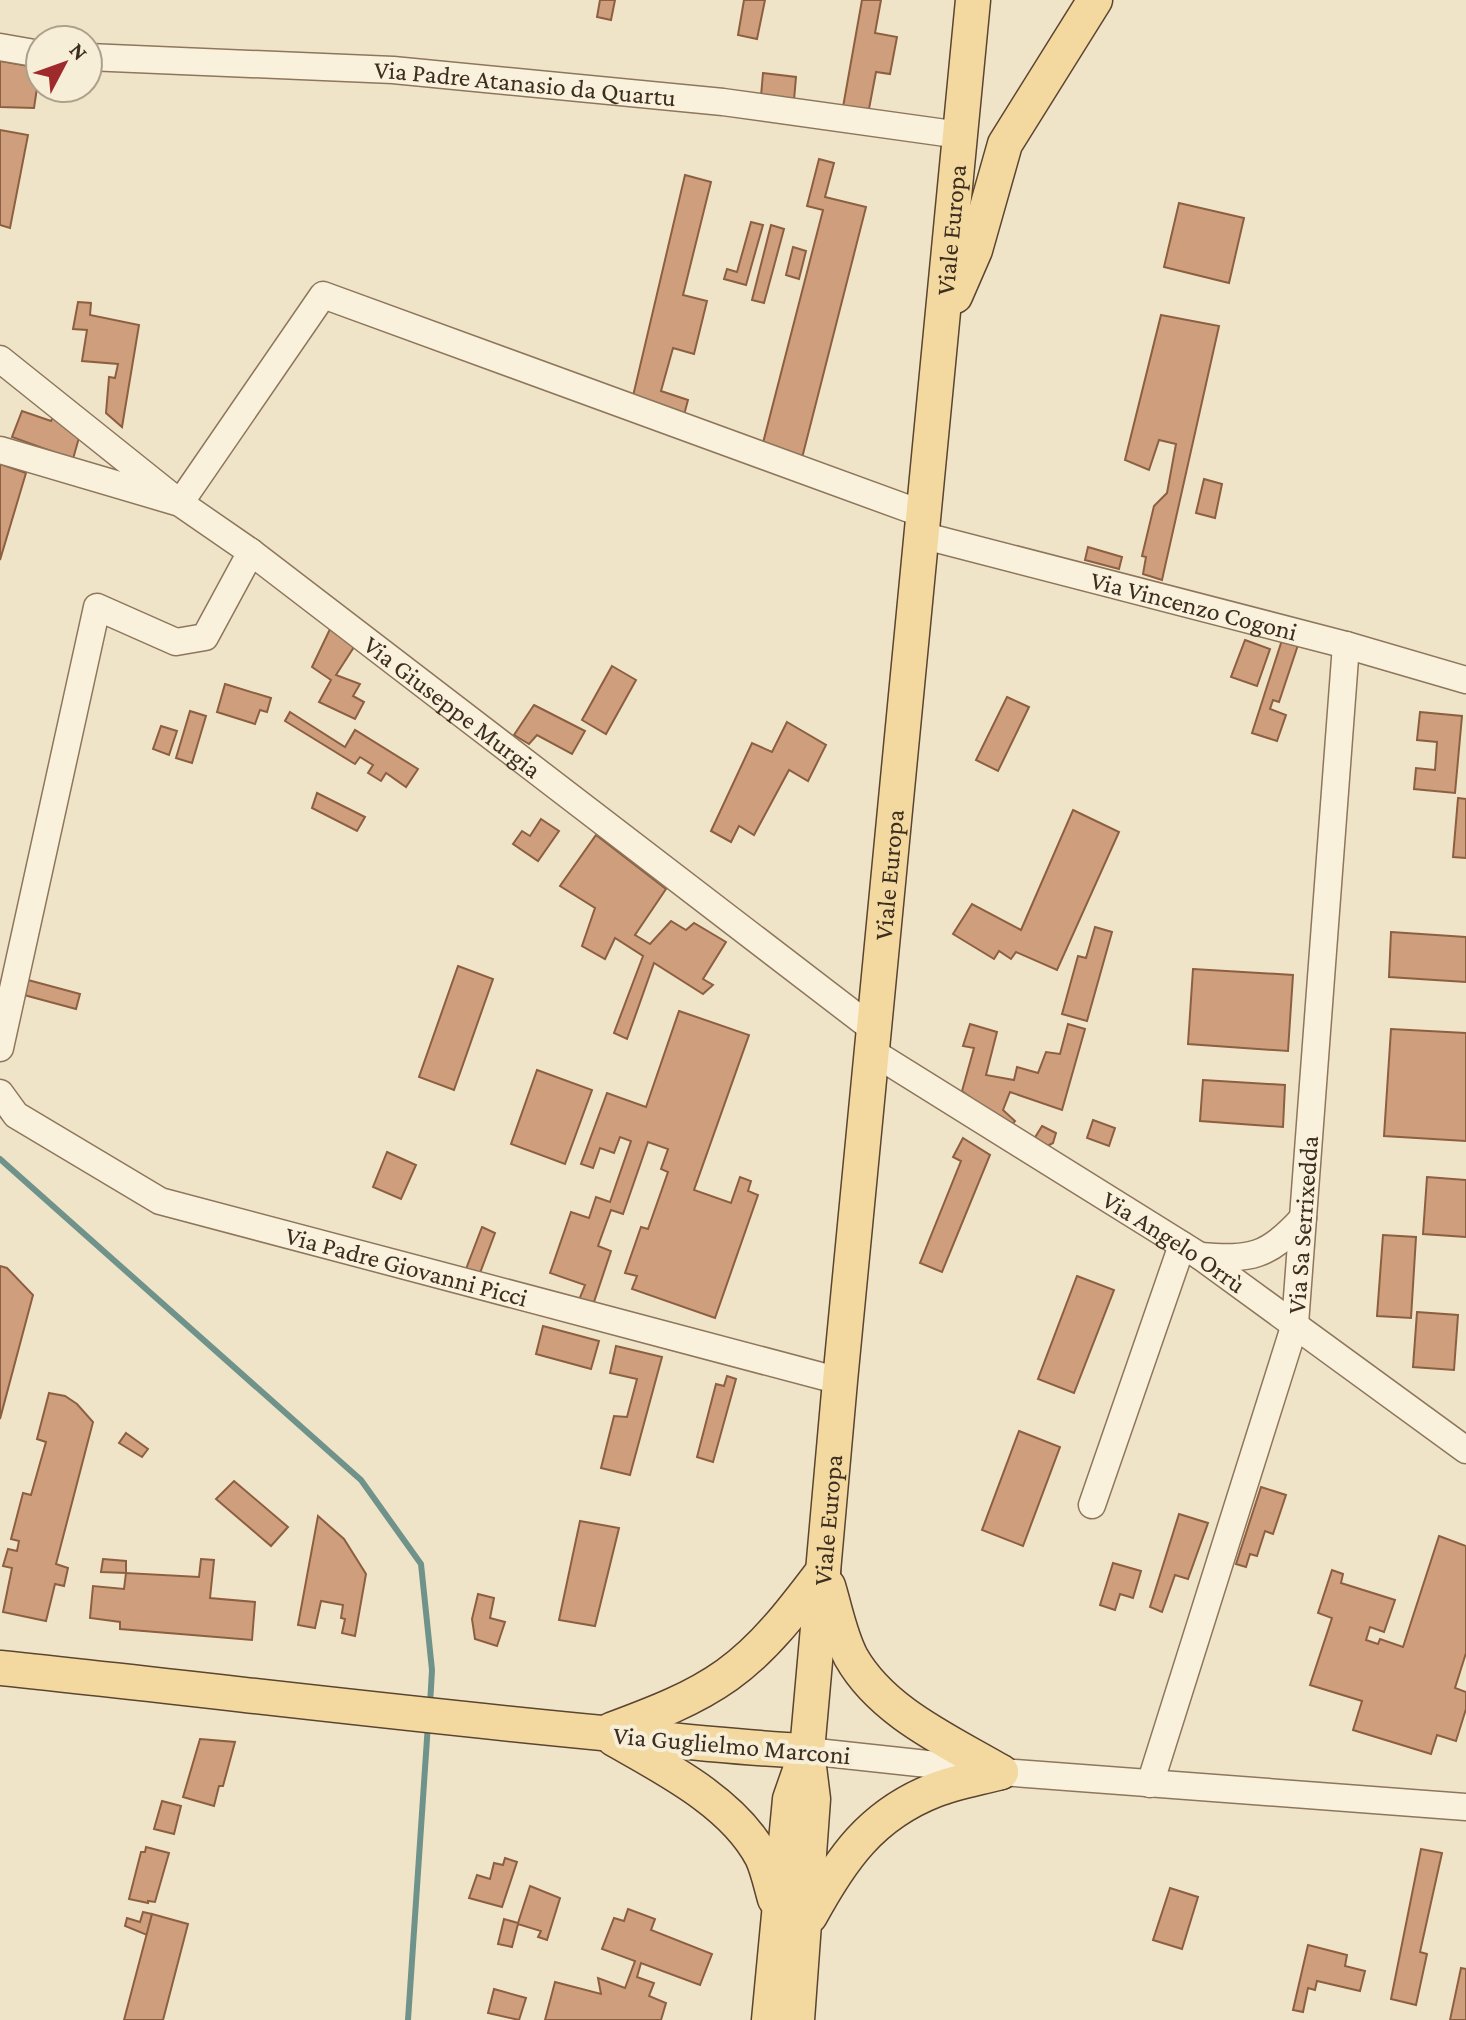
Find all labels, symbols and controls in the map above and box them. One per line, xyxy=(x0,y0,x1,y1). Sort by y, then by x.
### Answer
north arrow xyxy=(24,24,104,104)
text: N xyxy=(64,37,93,65)
street label: Via Padre Atanasio da Quartu xyxy=(374,55,677,112)
street label: Viale Europa xyxy=(931,163,972,297)
street label: Via Vincenzo Cogoni xyxy=(1087,565,1301,647)
street label: Via Giuseppe Murgia xyxy=(358,630,547,784)
street label: Viale Europa xyxy=(869,808,910,942)
street label: Via Sa Serrixedda xyxy=(1282,1134,1324,1315)
street label: Via Angelo Orrù xyxy=(1097,1185,1251,1299)
street label: Via Padre Giovanni Picci xyxy=(282,1221,531,1313)
street label: Viale Europa xyxy=(808,1453,848,1587)
street label: Via Guglielmo Marconi xyxy=(612,1721,852,1770)

